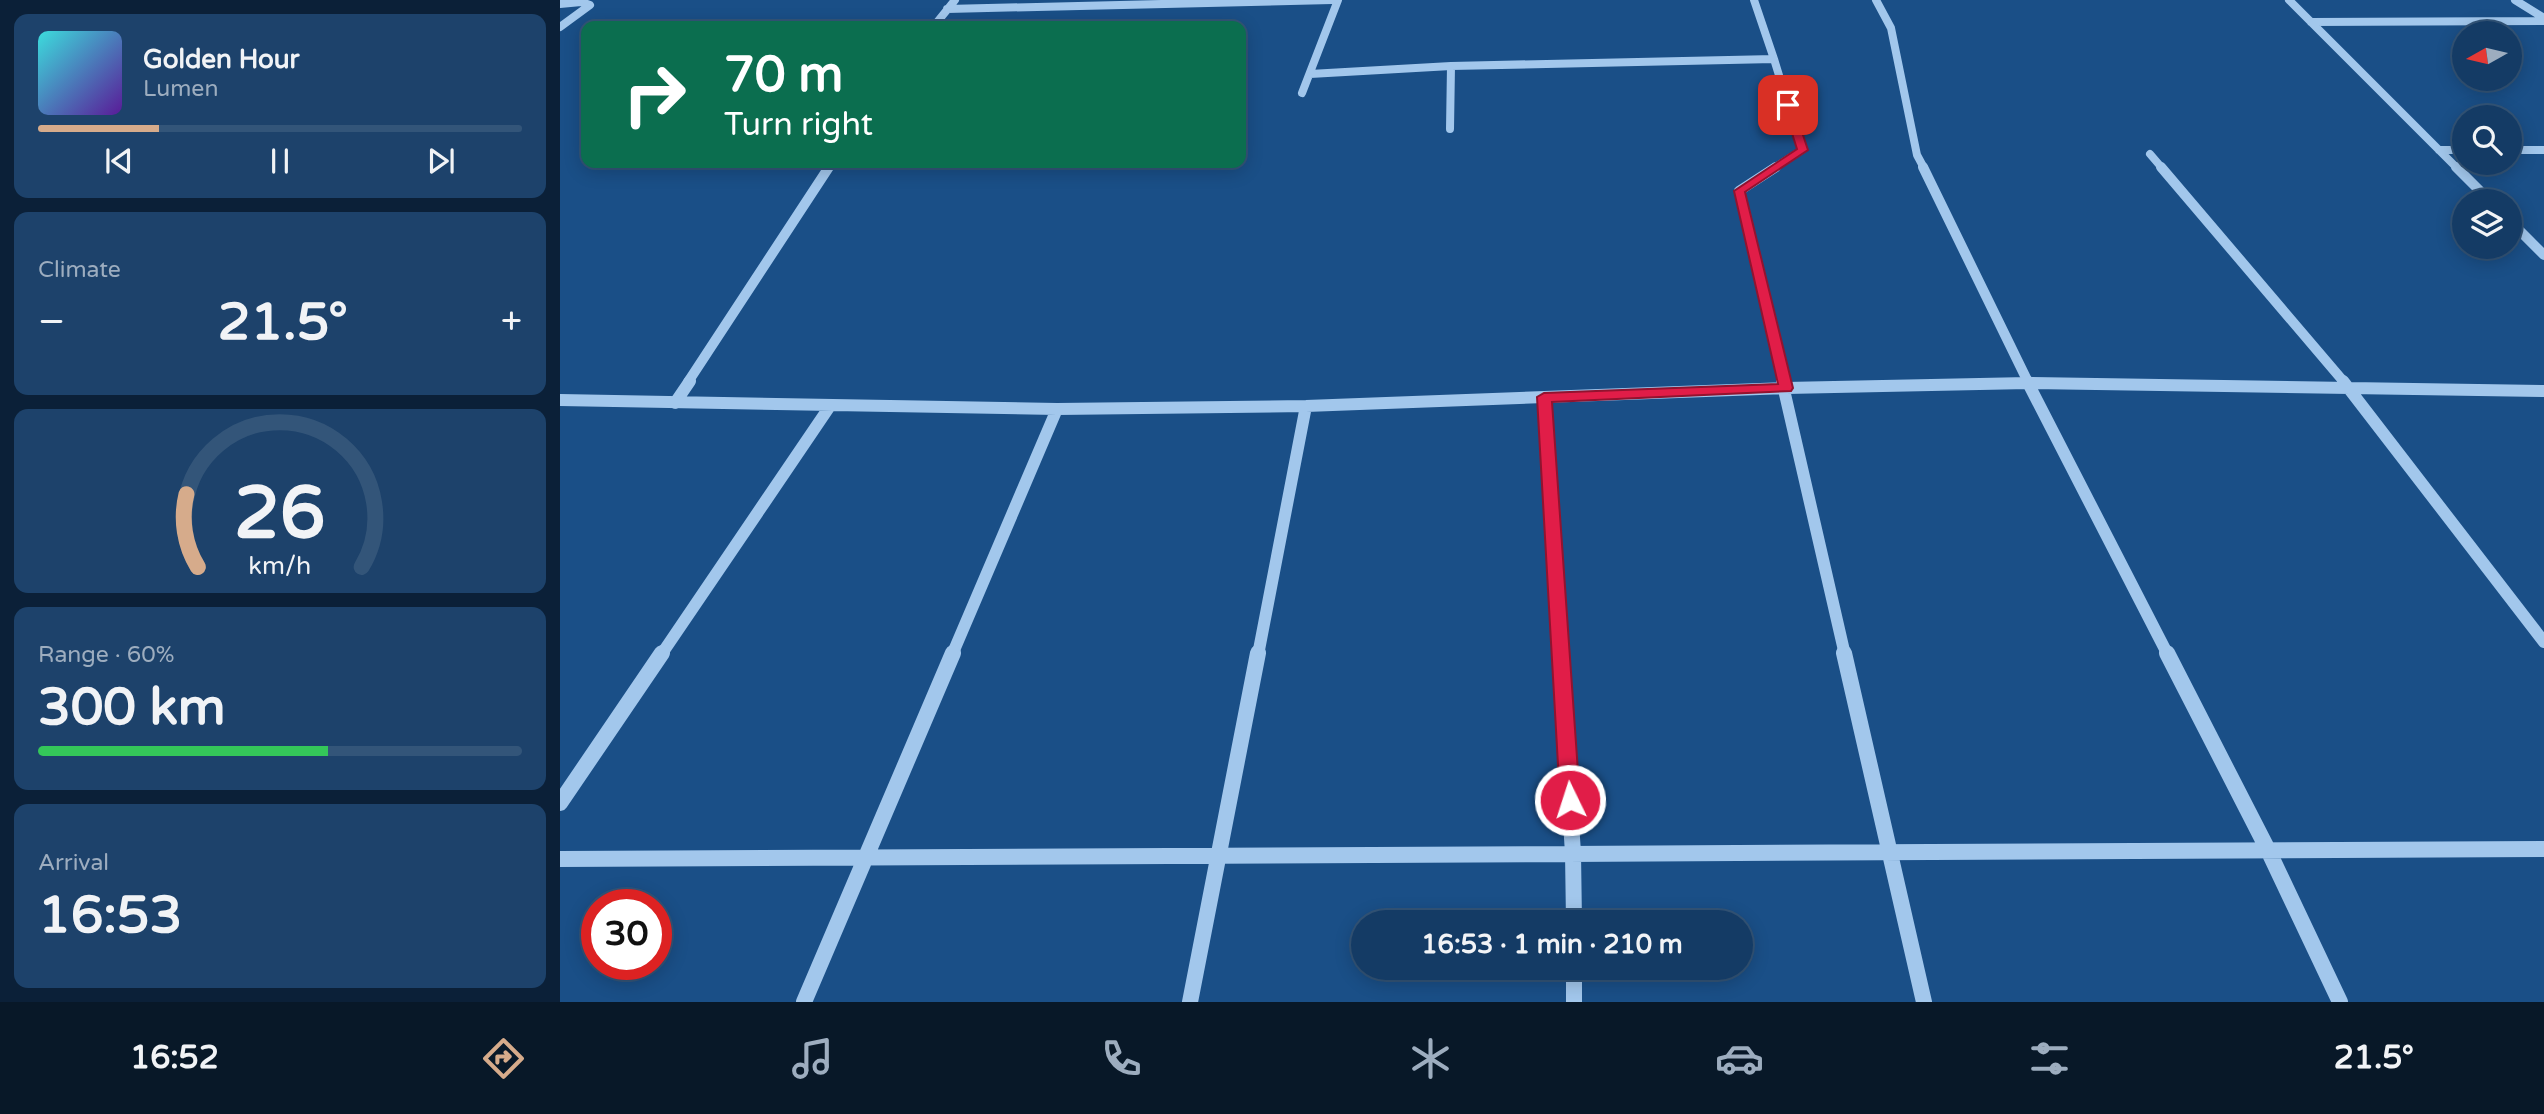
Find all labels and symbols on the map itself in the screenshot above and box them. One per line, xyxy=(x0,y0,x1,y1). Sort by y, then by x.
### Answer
north arrow xyxy=(2452,21,2522,91)
pin xyxy=(1758,75,1818,135)
position arrow xyxy=(1533,763,1607,837)
speed limit sign: 30 xyxy=(581,889,672,980)

